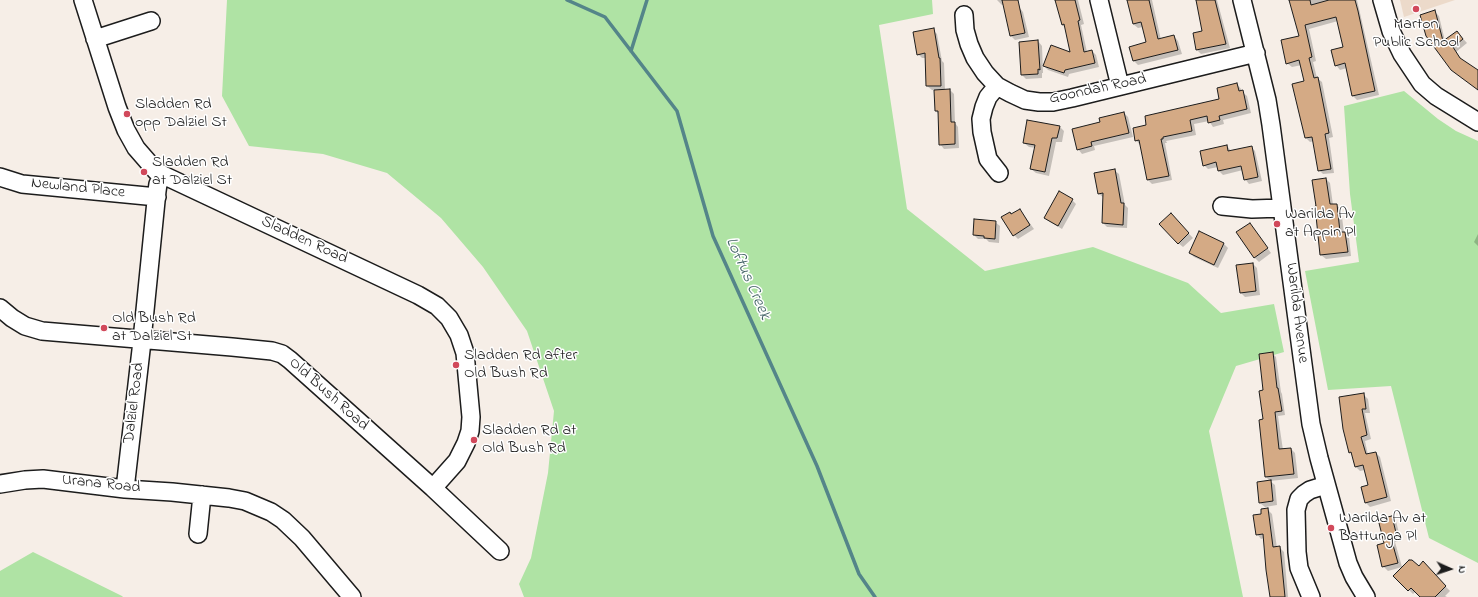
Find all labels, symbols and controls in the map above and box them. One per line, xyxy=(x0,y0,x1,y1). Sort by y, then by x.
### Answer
marker: Marton Public School xyxy=(1411,4,1421,14)
place label: Marton Public School xyxy=(1373,15,1459,53)
street label: Goondah Road xyxy=(1048,70,1148,110)
place label: Sladden Rd opp Dalziel St xyxy=(135,95,227,133)
marker: Sladden Rd opp Dalziel St xyxy=(122,109,132,119)
place label: Sladden Rd at Dalziel St xyxy=(152,153,232,191)
marker: Sladden Rd at Dalziel St xyxy=(139,167,149,177)
street label: Newland Place xyxy=(30,175,126,203)
place label: Warilda Av at Appin Pl xyxy=(1285,205,1356,243)
street label: Sladden Road xyxy=(258,213,350,269)
marker: Warilda Av at Appin Pl xyxy=(1272,219,1282,229)
water label: Loftus Creek xyxy=(720,235,774,323)
street label: Warilda Avenue xyxy=(1280,262,1312,364)
place label: Old Bush Rd at Dalziel St xyxy=(112,309,196,347)
marker: Old Bush Rd at Dalziel St xyxy=(99,323,109,333)
place label: Sladden Rd after Old Bush Rd xyxy=(464,346,577,384)
street label: Old Bush Road xyxy=(284,354,372,436)
marker: Sladden Rd after Old Bush Rd xyxy=(451,360,461,370)
street label: Dalziel Road xyxy=(121,361,149,445)
place label: Sladden Rd at Old Bush Rd xyxy=(482,421,576,459)
marker: Sladden Rd at Old Bush Rd xyxy=(469,435,479,445)
street label: Urana Road xyxy=(61,471,141,499)
place label: Warilda Av at Battunga Pl xyxy=(1339,509,1426,547)
marker: Warilda Av at Battunga Pl xyxy=(1326,523,1336,533)
north arrow xyxy=(1430,549,1470,589)
text: N xyxy=(1454,565,1470,574)

